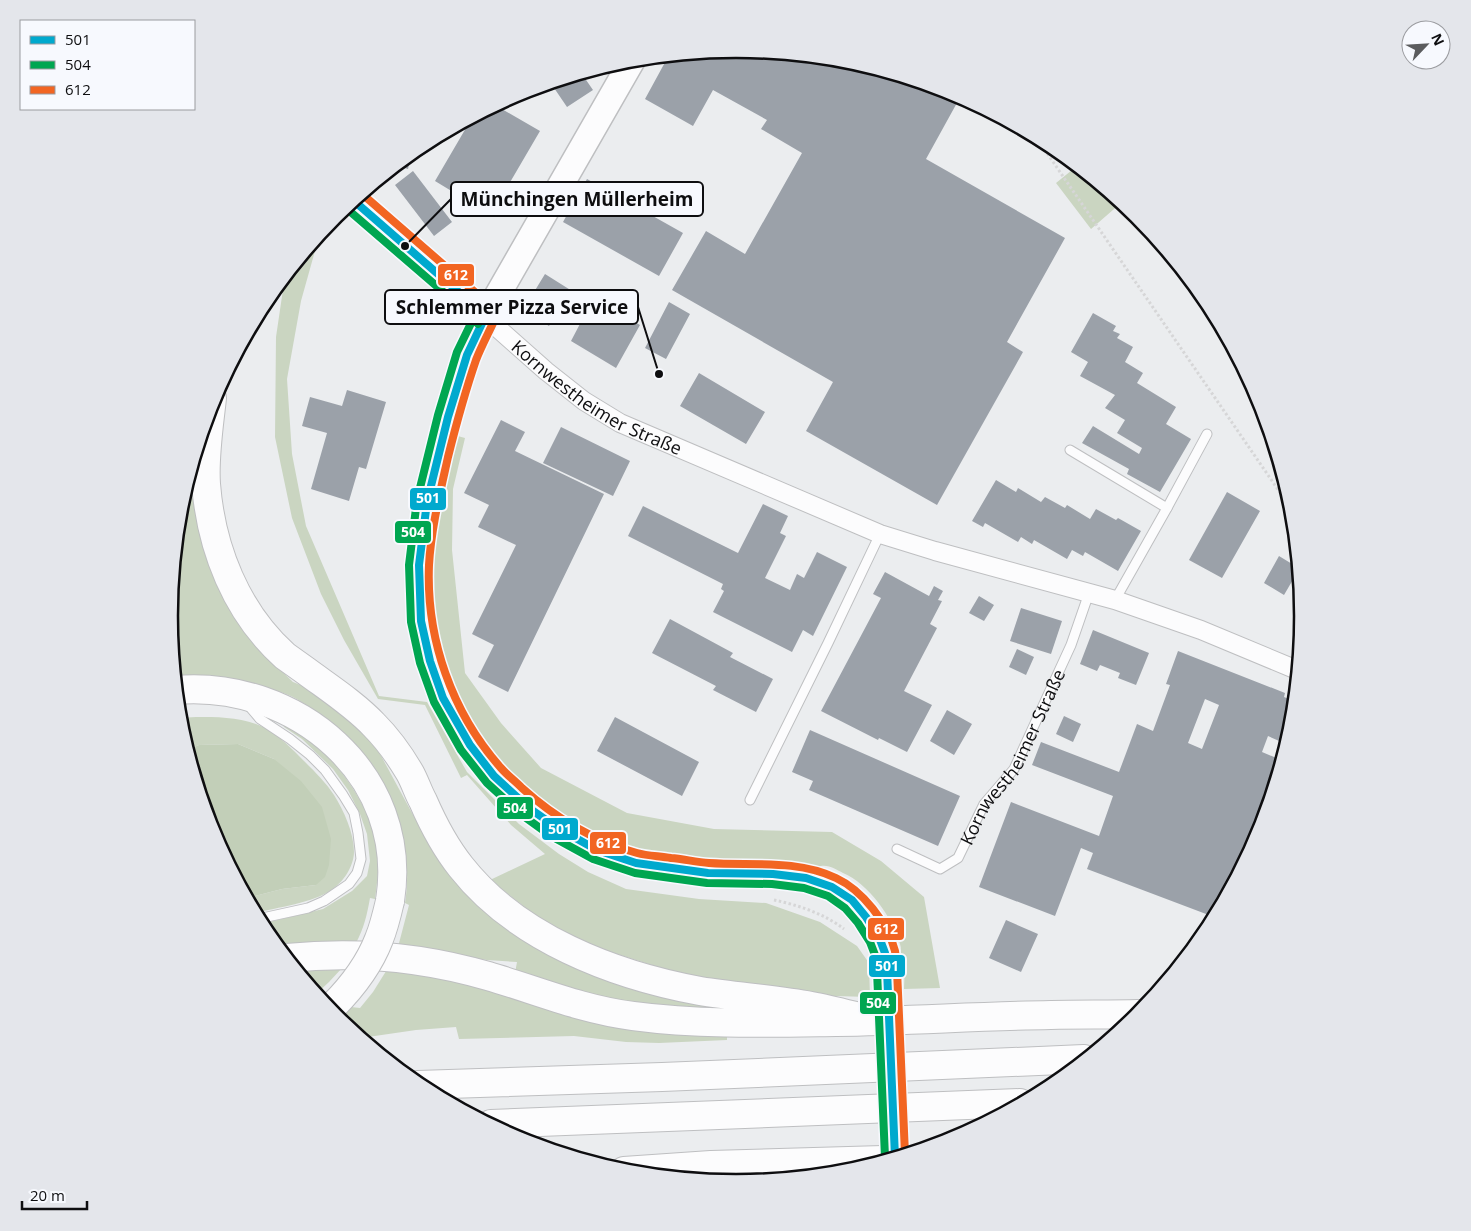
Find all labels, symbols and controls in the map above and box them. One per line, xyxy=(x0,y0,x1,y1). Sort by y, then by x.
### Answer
legend xyxy=(20,20,195,110)
north arrow xyxy=(1401,20,1451,70)
text: 501 xyxy=(65,29,91,49)
text: N xyxy=(1427,30,1449,48)
text: 504 xyxy=(65,54,91,74)
text: 612 xyxy=(65,79,91,99)
callout: Münchingen Müllerheim xyxy=(451,182,703,216)
text: Münchingen Müllerheim xyxy=(461,186,693,212)
line badge: 612 xyxy=(437,263,475,287)
text: 612 xyxy=(444,265,468,284)
callout: Schlemmer Pizza Service xyxy=(385,290,638,324)
text: Schlemmer Pizza Service xyxy=(396,294,628,320)
street label: Kornwestheimer Straße xyxy=(507,334,686,460)
line badge: 501 xyxy=(409,487,447,511)
text: 501 xyxy=(416,488,440,507)
line badge: 504 xyxy=(394,520,432,544)
text: 504 xyxy=(401,522,425,541)
street label: Kornwestheimer Straße xyxy=(954,665,1070,849)
line badge: 504 xyxy=(496,796,534,820)
text: 504 xyxy=(503,798,527,817)
line badge: 501 xyxy=(541,817,579,841)
text: 501 xyxy=(548,819,572,838)
line badge: 612 xyxy=(589,831,627,855)
text: 612 xyxy=(596,833,620,852)
line badge: 612 xyxy=(867,917,905,941)
text: 612 xyxy=(874,919,898,938)
line badge: 501 xyxy=(868,954,906,978)
text: 501 xyxy=(875,956,899,975)
line badge: 504 xyxy=(859,991,897,1015)
text: 504 xyxy=(866,993,890,1012)
scale bar xyxy=(22,1178,88,1210)
text: 20 m xyxy=(30,1185,65,1205)

